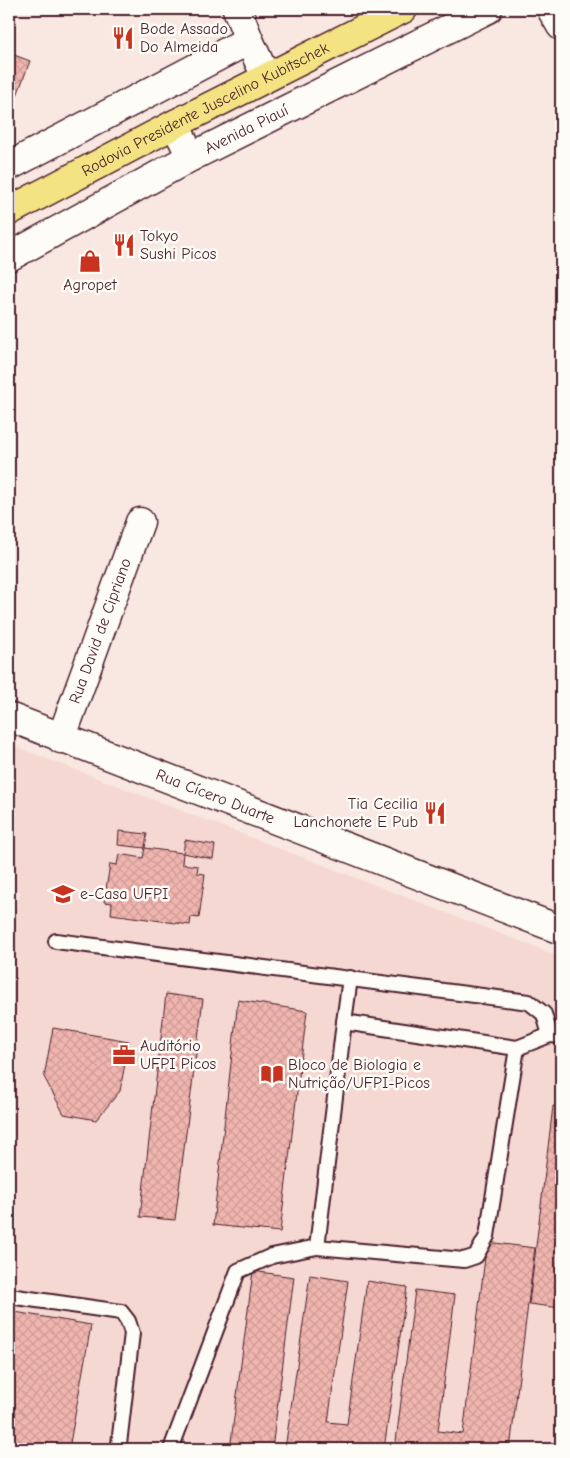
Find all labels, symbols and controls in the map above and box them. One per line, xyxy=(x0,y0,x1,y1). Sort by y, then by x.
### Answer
place label: Bode Assado Do Almeida xyxy=(140,20,228,56)
restaurant icon: Bode Assado Do Almeida xyxy=(110,25,136,51)
street label: Rodovia Presidente Juscelino Kubitschek xyxy=(79,39,332,180)
street label: Avenida Piauí xyxy=(202,101,292,158)
place label: Tokyo Sushi Picos xyxy=(140,227,217,263)
restaurant icon: Tokyo Sushi Picos xyxy=(111,232,137,258)
shop icon: Agropet xyxy=(77,248,103,274)
place label: Agropet xyxy=(63,276,117,294)
street label: Rua David de Cipriano xyxy=(66,556,135,706)
street label: Rua Cícero Duarte xyxy=(153,766,277,828)
place label: Tia Cecilia Lanchonete E Pub xyxy=(293,795,418,831)
restaurant icon: Tia Cecilia Lanchonete E Pub xyxy=(422,800,448,826)
school or university icon: e-Casa UFPI xyxy=(50,881,76,907)
place label: e-Casa UFPI xyxy=(80,885,168,903)
place label: Auditório UFPI Picos xyxy=(140,1037,217,1073)
office icon: Auditório UFPI Picos xyxy=(111,1042,137,1068)
place label: Bloco de Biologia e Nutrição/UFPI-Picos xyxy=(288,1056,430,1092)
library icon: Bloco de Biologia e Nutrição/UFPI-Picos xyxy=(259,1061,285,1087)

